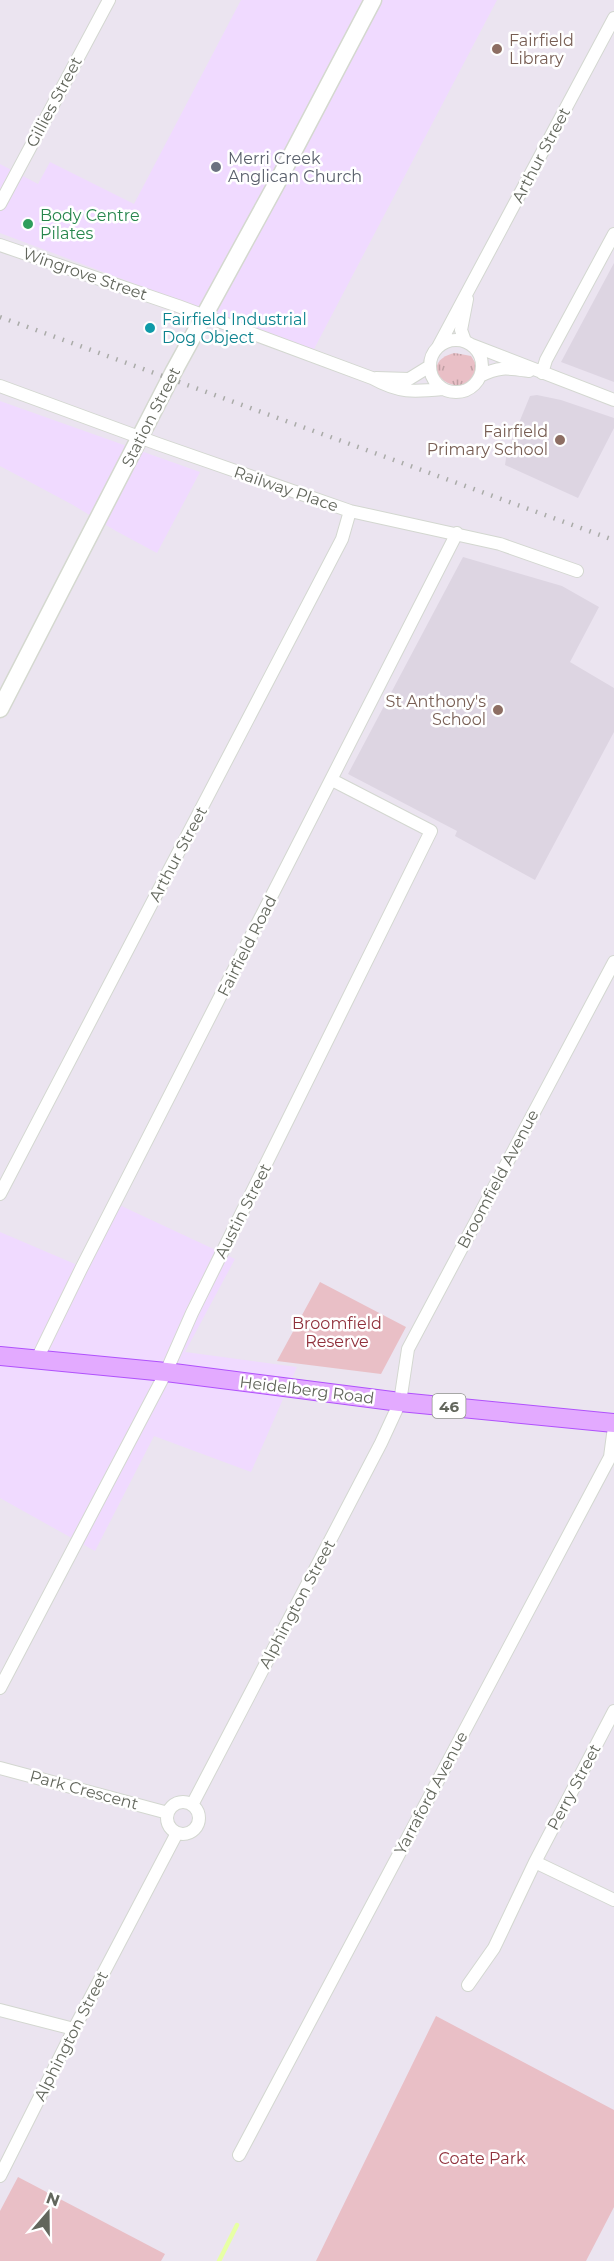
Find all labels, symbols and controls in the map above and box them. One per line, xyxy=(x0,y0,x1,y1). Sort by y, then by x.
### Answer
place label: Fairfield Library xyxy=(509,31,574,68)
marker: Fairfield Library xyxy=(490,42,504,56)
street label: Gillies Street xyxy=(22,53,86,150)
street label: Arthur Street xyxy=(508,104,574,206)
place label: Merri Creek Anglican Church xyxy=(228,149,362,186)
marker: Merri Creek Anglican Church xyxy=(209,160,223,174)
place label: Body Centre Pilates xyxy=(40,206,140,243)
marker: Body Centre Pilates xyxy=(21,217,35,231)
street label: Wingrove Street xyxy=(20,244,150,304)
place label: Fairfield Industrial Dog Object xyxy=(162,310,307,347)
marker: Fairfield Industrial Dog Object xyxy=(143,321,157,335)
street label: Station Street xyxy=(118,363,185,470)
place label: Fairfield Primary School xyxy=(427,422,548,459)
marker: Fairfield Primary School xyxy=(553,433,567,447)
street label: Railway Place xyxy=(231,462,341,516)
place label: St Anthony's School xyxy=(386,692,486,729)
marker: St Anthony's School xyxy=(491,703,505,717)
street label: Arthur Street xyxy=(145,803,211,905)
street label: Fairfield Road xyxy=(213,892,281,1000)
street label: Broomfield Avenue xyxy=(453,1106,543,1252)
street label: Austin Street xyxy=(211,1160,275,1262)
park label: Broomfield Reserve xyxy=(292,1314,382,1351)
street label: Heidelberg Road xyxy=(239,1372,375,1408)
road number: 46 xyxy=(432,1394,466,1418)
street label: Alphington Street xyxy=(255,1536,339,1672)
street label: Yarraford Avenue xyxy=(390,1728,472,1858)
street label: Perry Street xyxy=(543,1740,605,1833)
street label: Park Crescent xyxy=(28,1766,141,1814)
street label: Alphington Street xyxy=(30,1967,112,2104)
park label: Coate Park xyxy=(439,2149,526,2168)
north arrow xyxy=(18,2183,78,2243)
text: N xyxy=(44,2188,62,2211)

